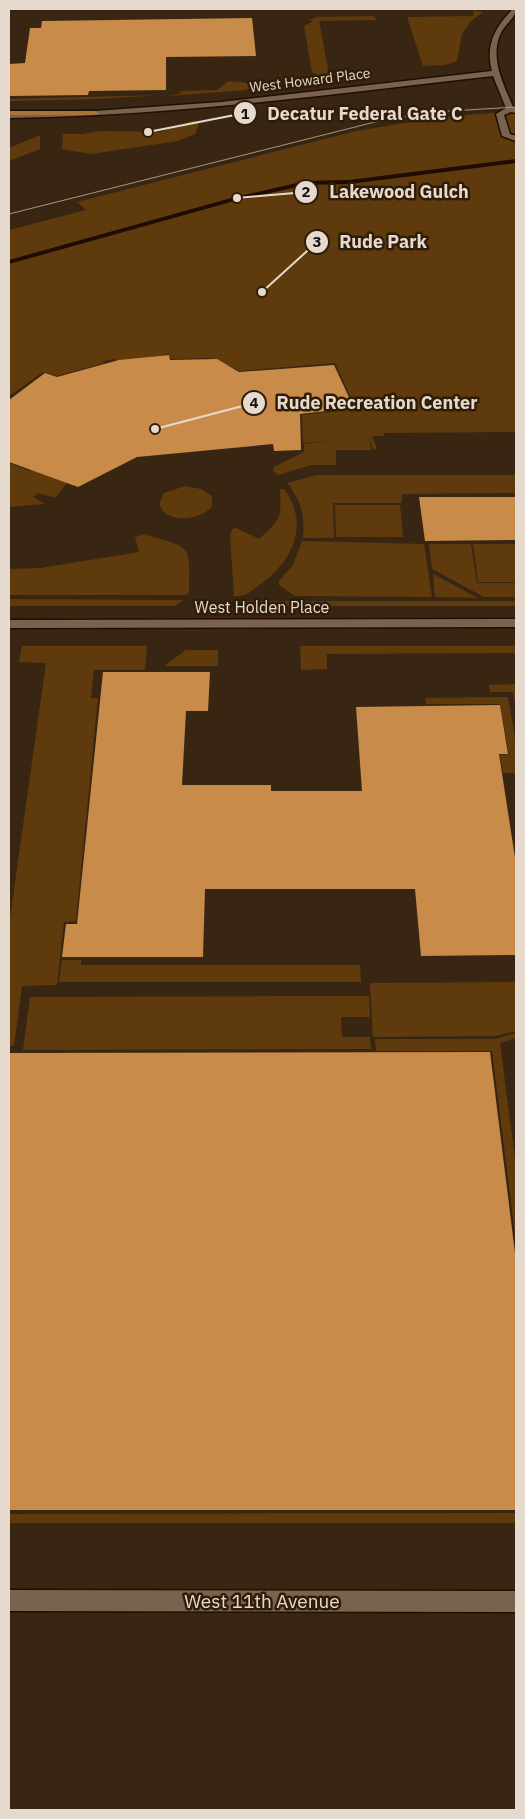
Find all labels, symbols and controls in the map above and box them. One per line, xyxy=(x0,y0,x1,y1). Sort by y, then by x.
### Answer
street label: West Howard Place xyxy=(249,64,372,96)
callout: Decatur Federal Gate C xyxy=(233,97,473,130)
text: Decatur Federal Gate C xyxy=(267,102,463,125)
text: 1 xyxy=(240,104,250,123)
callout: Lakewood Gulch xyxy=(294,175,478,208)
text: Lakewood Gulch xyxy=(329,180,469,203)
text: 2 xyxy=(301,182,311,201)
callout: Rude Park xyxy=(304,225,437,258)
text: Rude Park xyxy=(339,230,427,253)
text: 3 xyxy=(312,232,322,251)
callout: Rude Recreation Center xyxy=(242,386,488,419)
text: Rude Recreation Center xyxy=(277,391,477,414)
text: 4 xyxy=(249,393,259,412)
street label: West Holden Place xyxy=(195,597,330,617)
street label: West 11th Avenue xyxy=(184,1589,340,1613)

